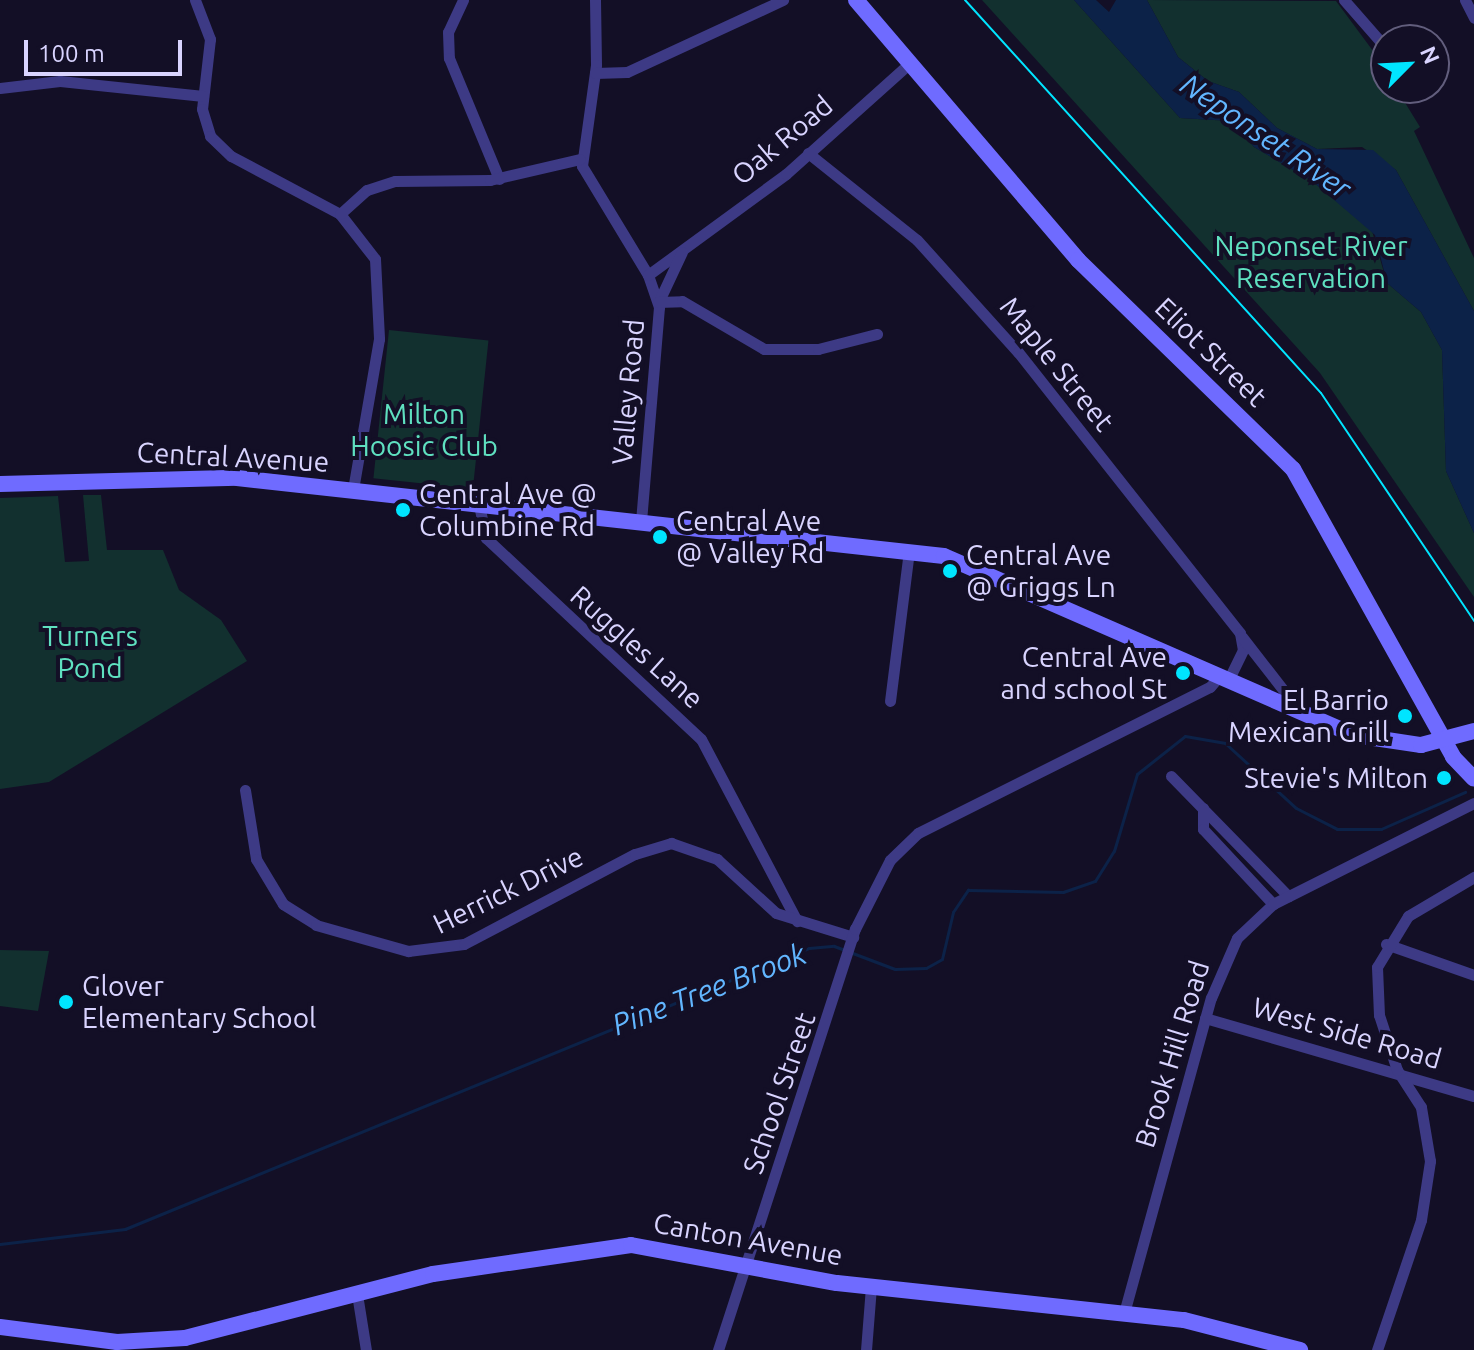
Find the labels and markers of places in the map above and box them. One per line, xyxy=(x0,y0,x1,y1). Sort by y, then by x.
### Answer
place label: Central Ave @ Columbine Rd xyxy=(419,477,597,543)
marker: Central Ave @ Columbine Rd xyxy=(394,501,412,519)
place label: Central Ave @ Valley Rd xyxy=(676,504,824,570)
marker: Central Ave @ Valley Rd xyxy=(651,528,669,546)
place label: Central Ave @ Griggs Ln xyxy=(966,538,1116,604)
marker: Central Ave @ Griggs Ln xyxy=(941,562,959,580)
place label: Central Ave and school St xyxy=(1000,640,1167,706)
marker: Central Ave and school St xyxy=(1174,664,1192,682)
place label: El Barrio Mexican Grill xyxy=(1228,683,1389,749)
marker: El Barrio Mexican Grill xyxy=(1396,707,1414,725)
place label: Stevie's Milton xyxy=(1244,761,1428,795)
marker: Stevie's Milton xyxy=(1435,769,1453,787)
place label: Glover Elementary School xyxy=(82,969,316,1035)
marker: Glover Elementary School xyxy=(57,993,75,1011)

